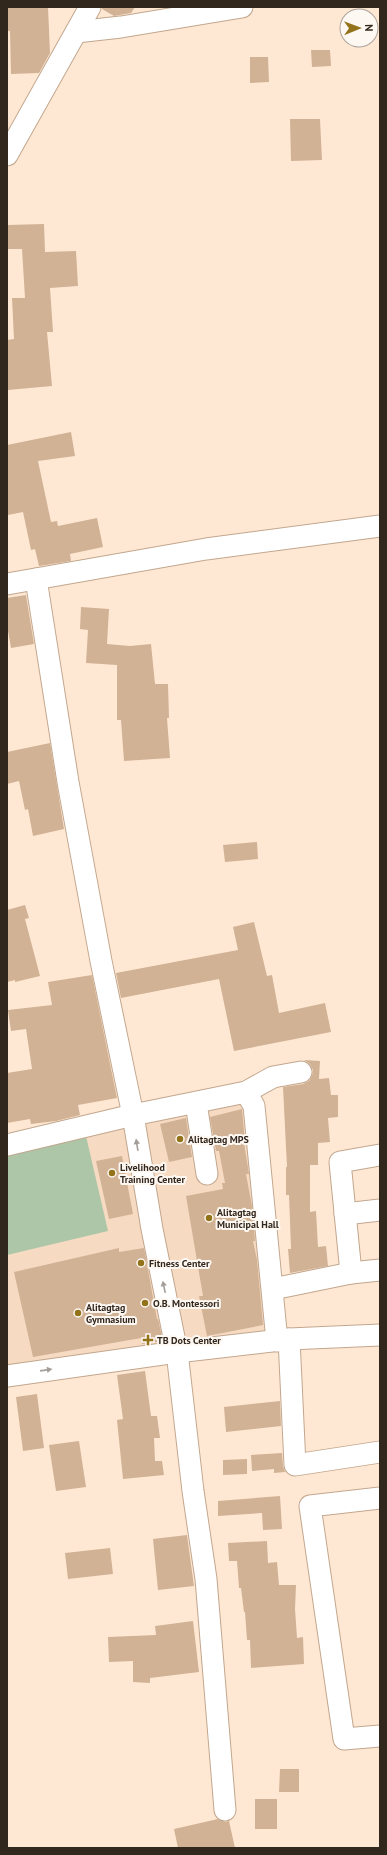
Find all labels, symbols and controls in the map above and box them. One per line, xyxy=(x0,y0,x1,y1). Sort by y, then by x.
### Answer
north arrow xyxy=(339,8,379,48)
text: N xyxy=(362,24,376,32)
place label: Alitagtag MPS xyxy=(188,1133,249,1146)
marker: Alitagtag MPS xyxy=(175,1134,185,1144)
one-way arrow xyxy=(134,1139,140,1151)
place label: Livelihood Training Center xyxy=(120,1161,185,1186)
marker: Livelihood Training Center xyxy=(107,1168,117,1178)
place label: Alitagtag Municipal Hall xyxy=(217,1206,279,1231)
marker: Alitagtag Municipal Hall xyxy=(204,1213,214,1223)
place label: Fitness Center xyxy=(149,1257,210,1270)
marker: Fitness Center xyxy=(136,1258,146,1268)
one-way arrow xyxy=(161,1280,167,1293)
place label: O.B. Montessori xyxy=(153,1297,220,1310)
marker: O.B. Montessori xyxy=(140,1298,150,1308)
place label: Alitagtag Gymnasium xyxy=(86,1301,136,1326)
marker: Alitagtag Gymnasium xyxy=(73,1308,83,1318)
marker: TB Dots Center xyxy=(142,1334,154,1346)
place label: TB Dots Center xyxy=(157,1334,221,1347)
one-way arrow xyxy=(40,1367,52,1373)

